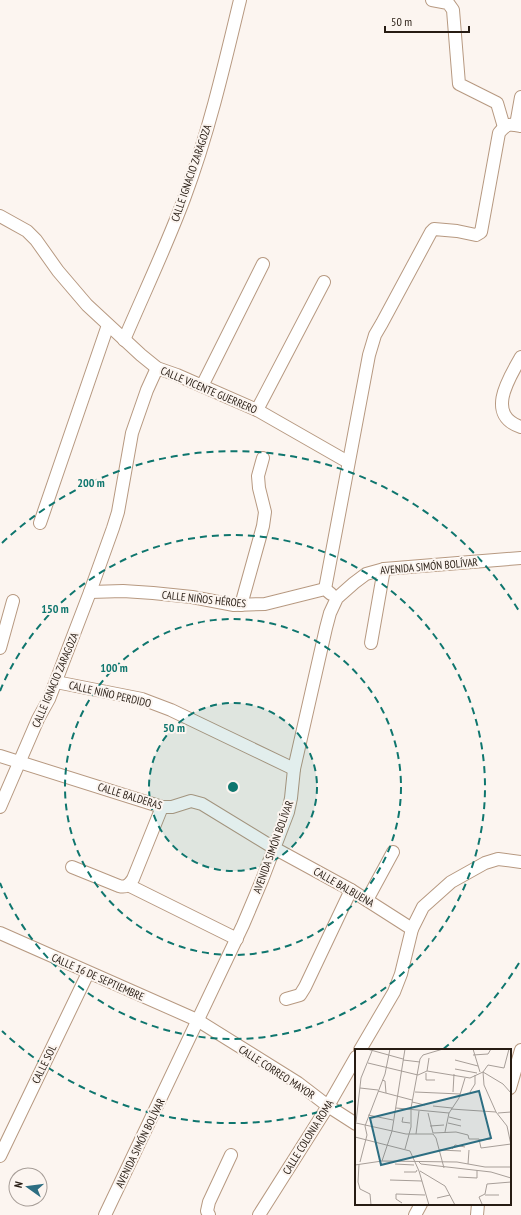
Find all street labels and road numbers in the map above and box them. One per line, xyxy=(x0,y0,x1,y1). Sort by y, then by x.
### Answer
street label: CALLE IGNACIO ZARAGOZA xyxy=(168,122,214,223)
street label: CALLE VICENTE GUERRERO xyxy=(159,363,259,417)
street label: AVENIDA SIMÓN BOLÍVAR xyxy=(380,555,478,577)
street label: CALLE NIÑOS HÉROES xyxy=(161,588,247,610)
street label: CALLE IGNACIO ZARAGOZA xyxy=(29,630,82,730)
street label: CALLE NIÑO PERDIDO xyxy=(67,678,153,710)
street label: CALLE BALDERAS xyxy=(96,780,164,813)
street label: AVENIDA SIMÓN BOLÍVAR xyxy=(250,799,296,895)
street label: CALLE BALBUENA xyxy=(311,864,378,910)
street label: CALLE 16 DE SEPTIEMBRE xyxy=(50,950,147,1004)
street label: CALLE SOL xyxy=(29,1042,60,1086)
street label: CALLE CORREO MAYOR xyxy=(236,1042,318,1102)
street label: AVENIDA SIMÓN BOLÍVAR xyxy=(112,1096,168,1190)
street label: CALLE COLONIA ROMA xyxy=(279,1096,337,1177)

